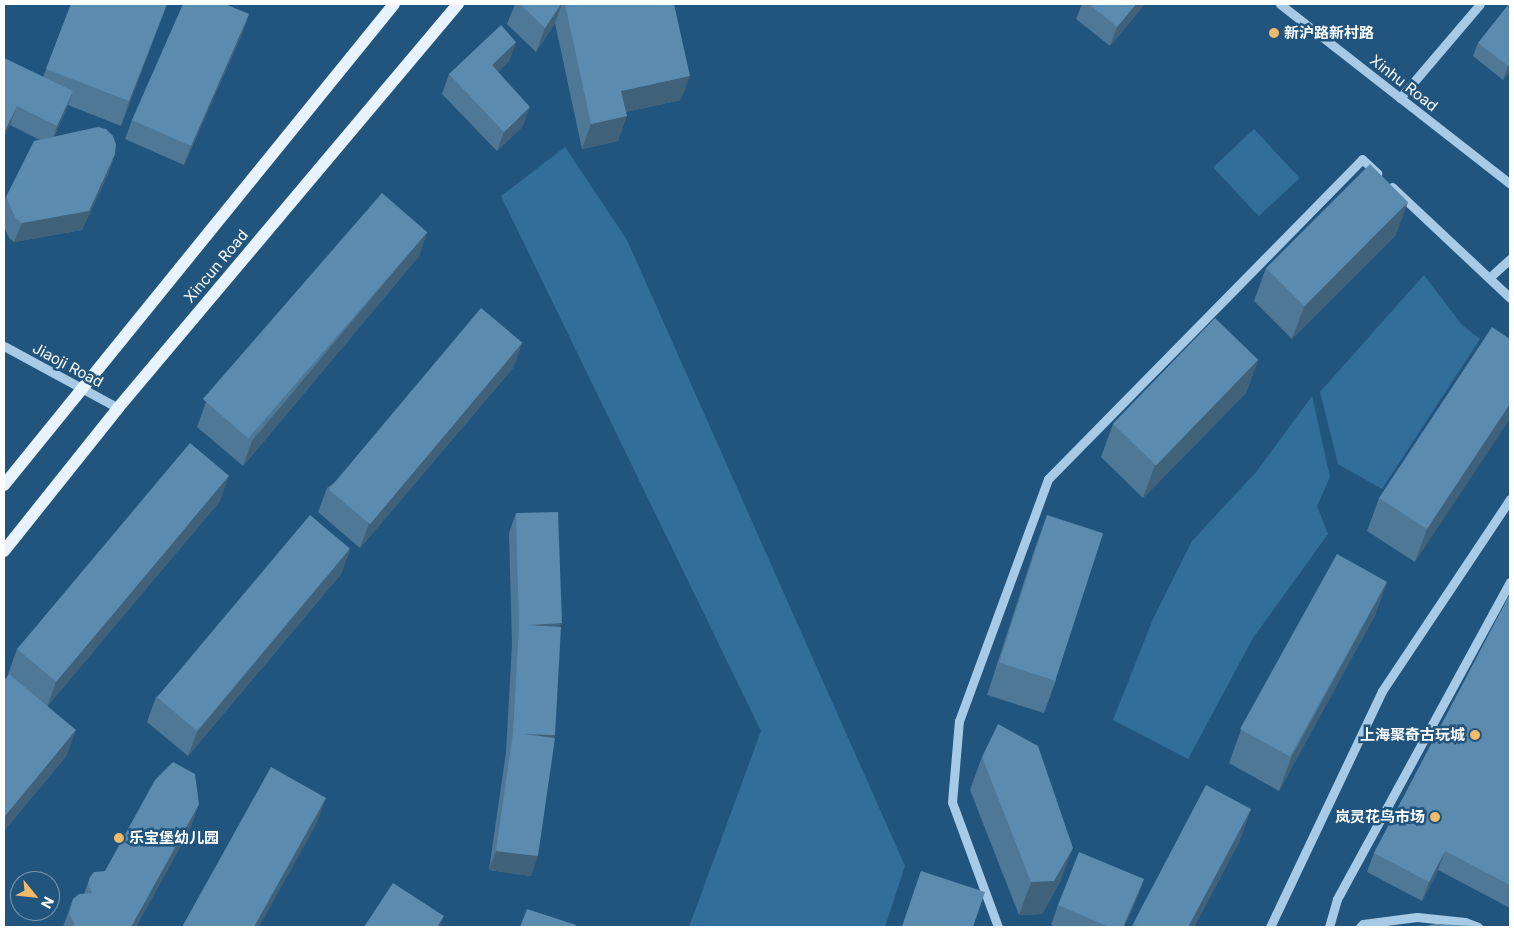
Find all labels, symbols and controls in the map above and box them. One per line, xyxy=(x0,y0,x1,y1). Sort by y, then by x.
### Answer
place label: 新沪路新村路 xyxy=(1284,24,1374,42)
marker: 新沪路新村路 xyxy=(1268,27,1280,39)
street label: Xinhu Road xyxy=(1367,51,1441,115)
street label: Xincun Road xyxy=(180,226,252,306)
street label: Jiaoji Road xyxy=(30,339,106,391)
place label: 上海聚奇古玩城 xyxy=(1360,726,1465,744)
marker: 上海聚奇古玩城 xyxy=(1469,729,1481,741)
place label: 岚灵花鸟市场 xyxy=(1335,808,1425,826)
marker: 岚灵花鸟市场 xyxy=(1429,811,1441,823)
place label: 乐宝堡幼儿园 xyxy=(129,829,219,847)
marker: 乐宝堡幼儿园 xyxy=(113,832,125,844)
north arrow xyxy=(10,871,60,921)
text: N xyxy=(38,894,58,912)

